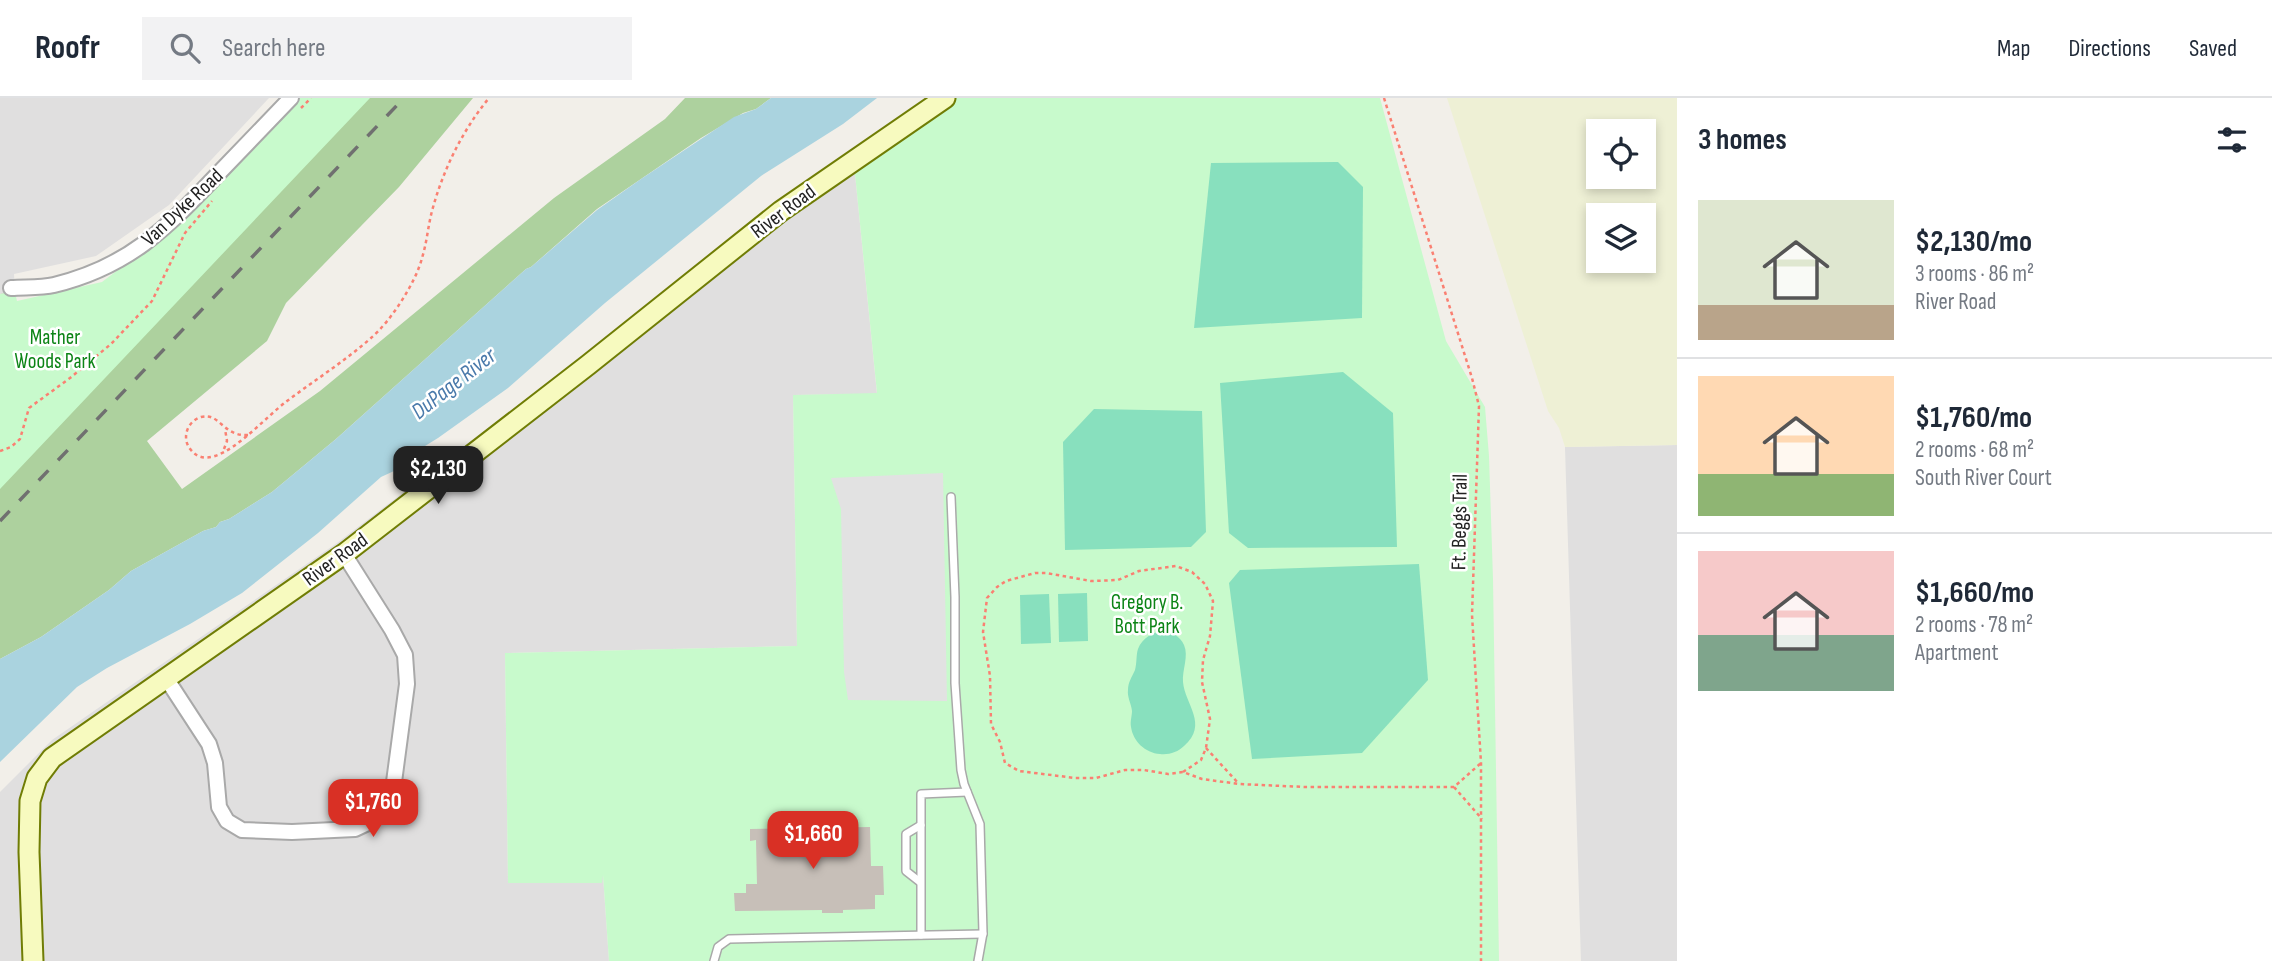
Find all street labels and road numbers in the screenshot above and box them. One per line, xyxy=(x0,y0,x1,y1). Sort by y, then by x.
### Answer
street label: Van Dyke Road xyxy=(136,163,228,251)
street label: River Road xyxy=(746,179,821,244)
street label: Ft. Beggs Trail xyxy=(1446,474,1473,570)
street label: River Road xyxy=(298,527,373,591)

